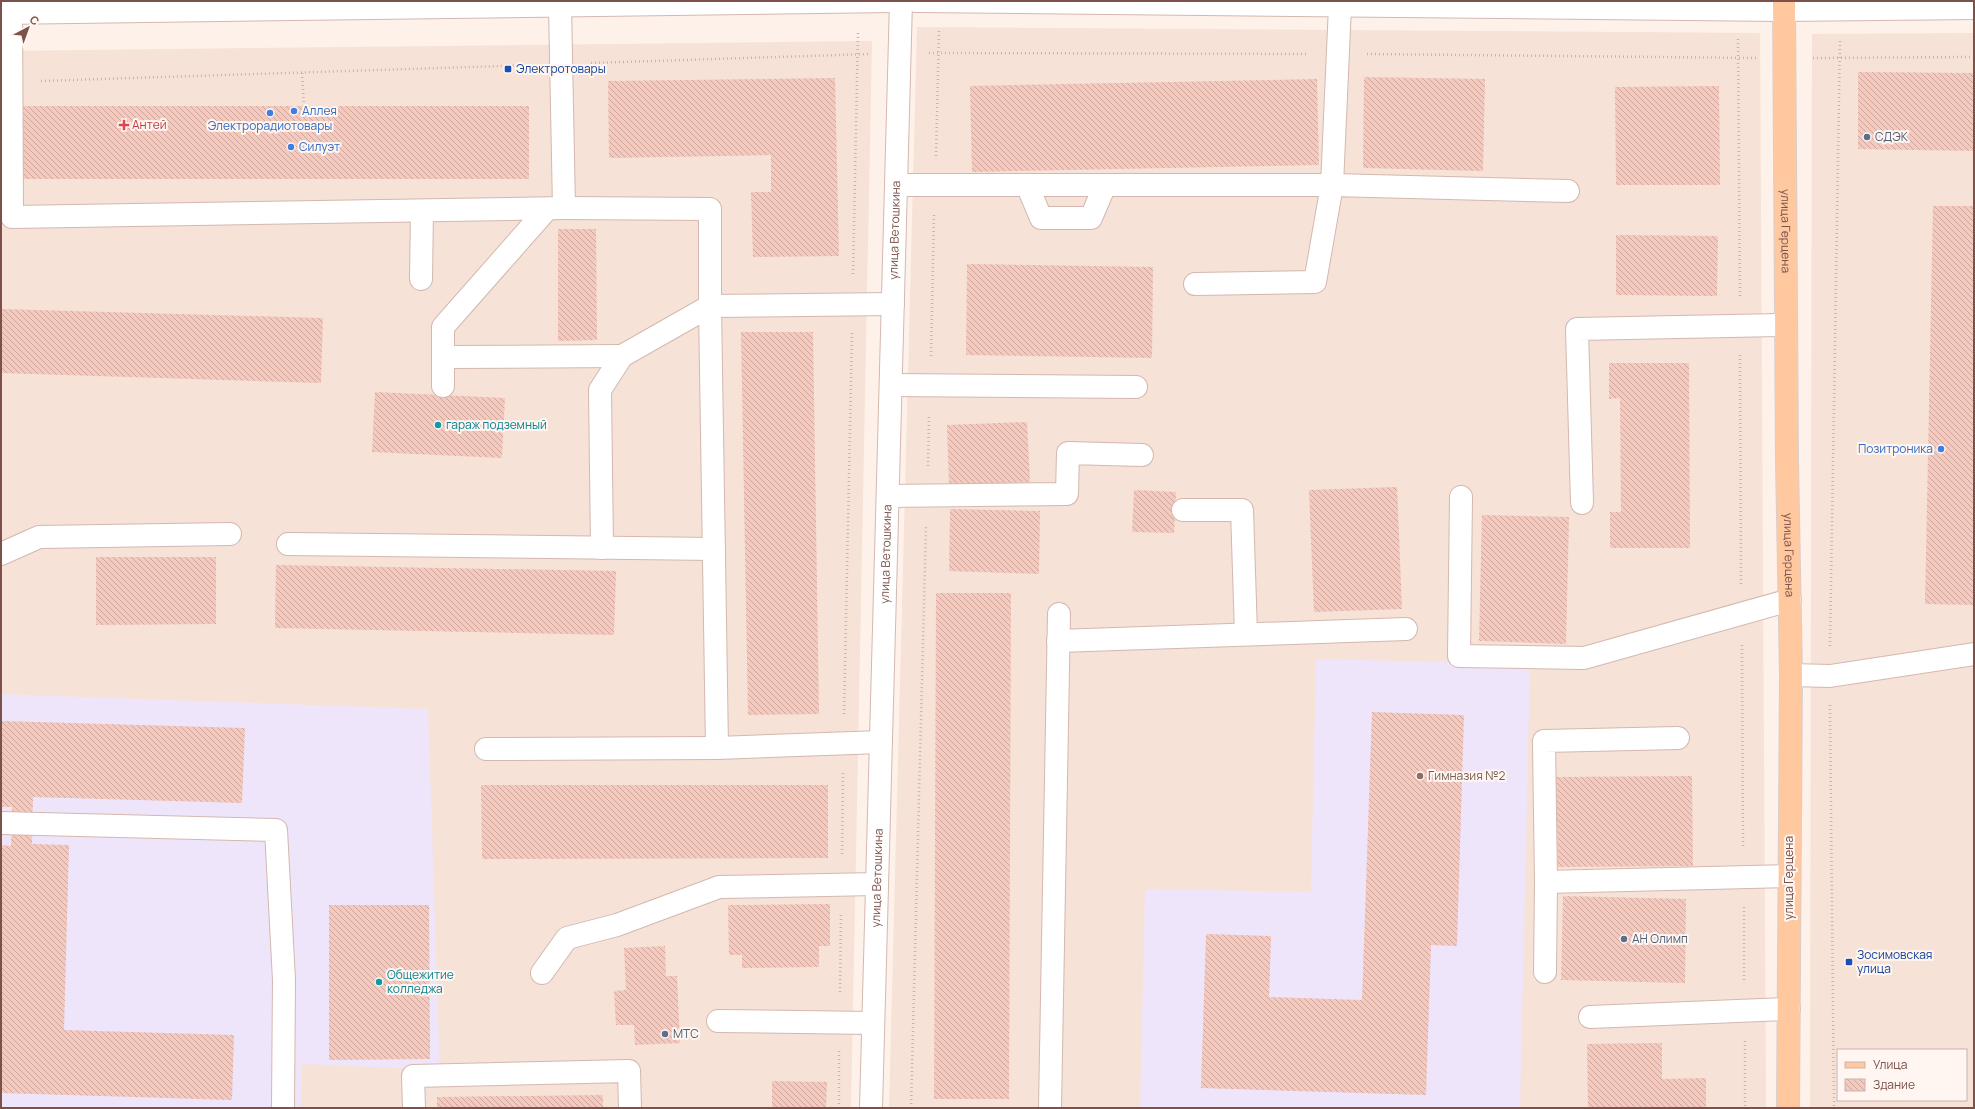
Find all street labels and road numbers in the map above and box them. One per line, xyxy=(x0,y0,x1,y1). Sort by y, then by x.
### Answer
street label: улица Ветошкина xyxy=(884,180,904,280)
street label: улица Герцена xyxy=(1777,189,1795,273)
street label: улица Ветошкина xyxy=(876,504,895,604)
street label: улица Герцена xyxy=(1780,513,1799,597)
street label: улица Ветошкина xyxy=(867,828,887,928)
street label: улица Герцена xyxy=(1780,836,1797,920)

